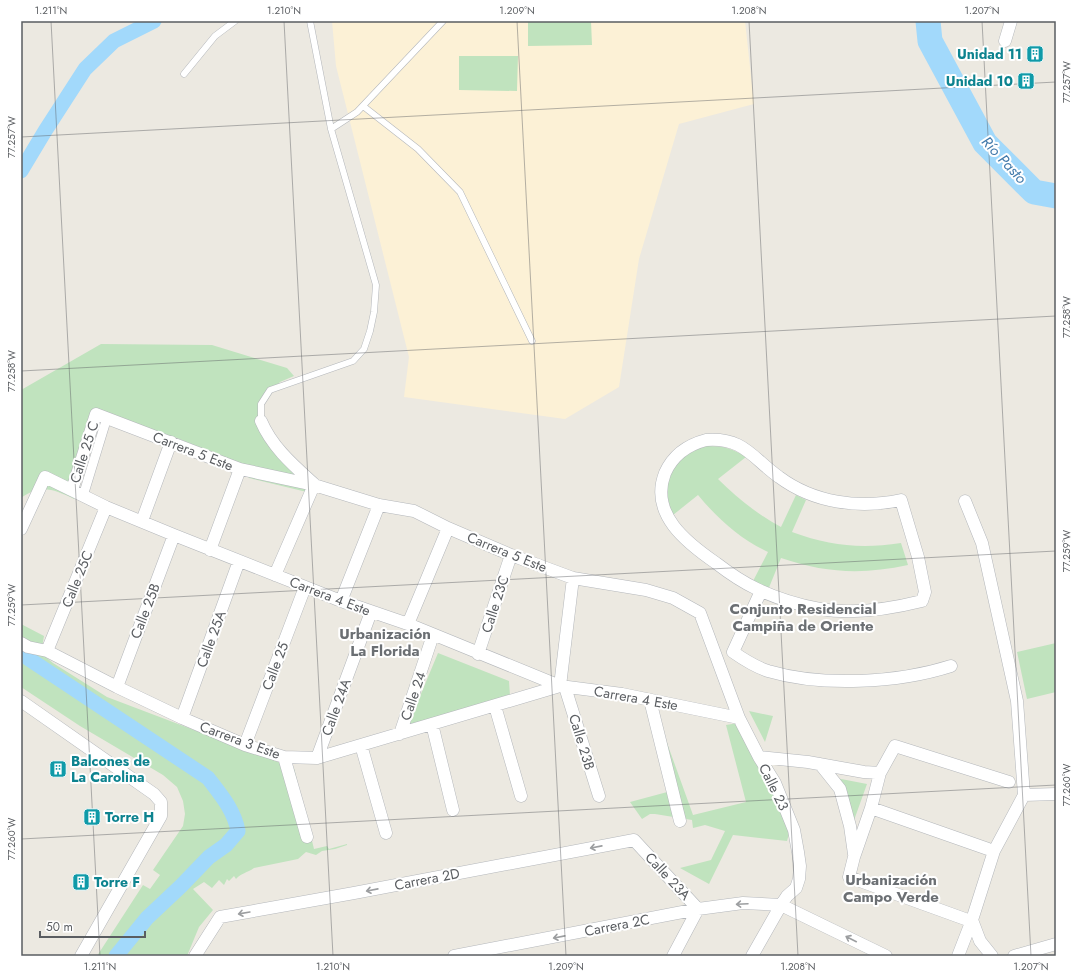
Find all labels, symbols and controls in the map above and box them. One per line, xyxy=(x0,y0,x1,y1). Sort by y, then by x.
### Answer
text: 1.211°N xyxy=(35,3,67,18)
text: 1.210°N xyxy=(267,3,301,18)
text: 1.209°N xyxy=(499,3,535,18)
text: 1.208°N xyxy=(731,3,767,18)
text: 1.207°N xyxy=(965,3,999,18)
place label: Unidad 11 xyxy=(957,44,1022,64)
building icon: Unidad 11 xyxy=(1025,44,1045,64)
text: 77.257°W xyxy=(1059,61,1074,103)
place label: Unidad 10 xyxy=(946,71,1013,91)
building icon: Unidad 10 xyxy=(1016,71,1036,91)
text: 77.257°W xyxy=(4,116,19,158)
water label: Río Pasto xyxy=(976,131,1032,189)
text: 77.258°W xyxy=(1059,296,1074,338)
text: 77.258°W xyxy=(4,350,19,392)
street label: Calle 25 C xyxy=(65,419,103,485)
street label: Carrera 5 Este xyxy=(150,426,236,476)
street label: Carrera 5 Este xyxy=(464,527,550,577)
text: 77.259°W xyxy=(1059,530,1074,572)
street label: Calle 25C xyxy=(57,548,97,610)
street label: Carrera 4 Este xyxy=(287,571,373,621)
street label: Calle 23C xyxy=(476,573,514,635)
street label: Calle 25B xyxy=(125,580,165,642)
text: 77.259°W xyxy=(4,584,19,626)
district label: Conjunto Residencial Campiña de Oriente xyxy=(730,598,876,637)
street label: Calle 25A xyxy=(191,607,231,670)
district label: Urbanización La Florida xyxy=(339,623,431,662)
street label: Calle 25 xyxy=(257,639,293,693)
street label: Calle 24 xyxy=(395,669,431,723)
street label: Calle 24A xyxy=(316,675,356,738)
street label: Carrera 4 Este xyxy=(592,681,680,715)
street label: Calle 23B xyxy=(564,712,600,773)
street label: Carrera 3 Este xyxy=(197,716,283,764)
place label: Balcones de La Carolina xyxy=(71,751,150,787)
building icon: Balcones de La Carolina xyxy=(48,759,68,779)
street label: Calle 23 xyxy=(754,760,794,814)
text: 77.260°W xyxy=(1059,764,1074,806)
building icon: Torre H xyxy=(82,807,102,827)
place label: Torre H xyxy=(105,807,154,827)
text: 77.260°W xyxy=(4,818,19,860)
one-way arrow xyxy=(589,844,602,852)
street label: Calle 23A xyxy=(641,848,696,905)
street label: Carrera 2D xyxy=(393,863,461,895)
district label: Urbanización Campo Verde xyxy=(843,869,939,908)
building icon: Torre F xyxy=(71,872,91,892)
place label: Torre F xyxy=(94,872,140,892)
one-way arrow xyxy=(365,886,378,894)
one-way arrow xyxy=(736,900,749,907)
one-way arrow xyxy=(237,909,250,917)
street label: Carrera 2C xyxy=(583,909,651,941)
scale bar xyxy=(40,913,145,939)
text: 50 m xyxy=(46,918,73,936)
one-way arrow xyxy=(553,933,566,941)
one-way arrow xyxy=(845,934,857,942)
text: 1.211°N xyxy=(84,959,116,974)
text: 1.210°N xyxy=(316,959,350,974)
text: 1.209°N xyxy=(548,959,584,974)
text: 1.208°N xyxy=(780,959,816,974)
text: 1.207°N xyxy=(1014,959,1048,974)

